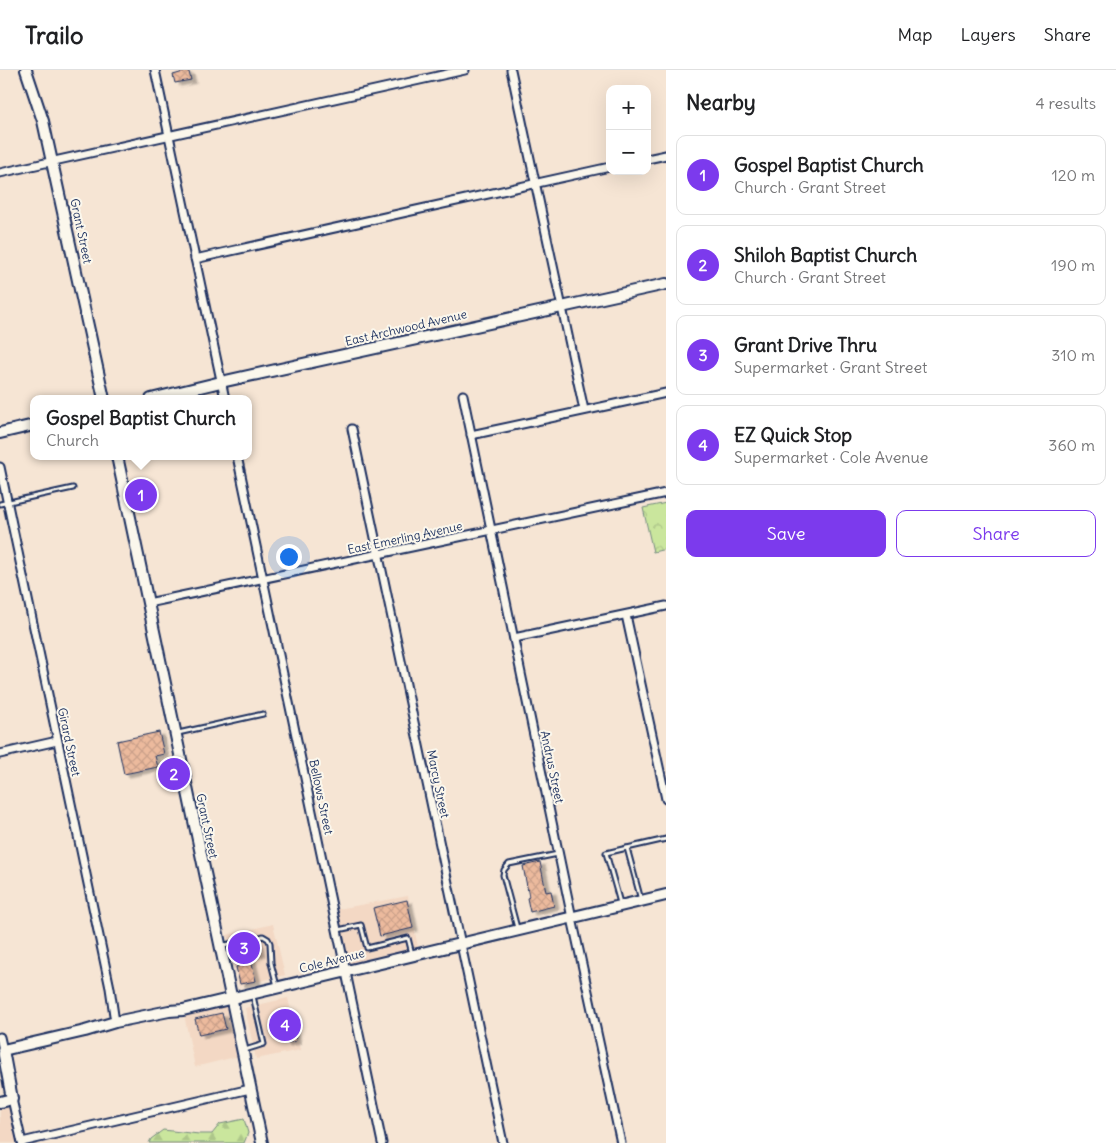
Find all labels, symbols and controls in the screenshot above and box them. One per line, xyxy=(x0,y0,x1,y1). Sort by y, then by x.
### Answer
text: Trailo xyxy=(25,20,83,50)
text: Map xyxy=(897,23,932,46)
text: Layers xyxy=(960,23,1016,46)
text: Share xyxy=(1044,23,1091,46)
map controls xyxy=(606,85,651,175)
button: + xyxy=(606,85,651,130)
text: Nearby xyxy=(686,89,756,116)
text: 4 results xyxy=(1035,93,1096,113)
button: − xyxy=(606,130,651,175)
text: Gospel Baptist Church xyxy=(734,153,924,177)
text: 1 xyxy=(700,165,706,185)
text: 120 m xyxy=(1052,165,1095,185)
text: Church · Grant Street xyxy=(734,177,886,197)
street label: Grant Street xyxy=(67,197,96,265)
text: Shiloh Baptist Church xyxy=(734,243,917,267)
text: 2 xyxy=(699,255,707,275)
text: 190 m xyxy=(1051,255,1095,275)
text: Church · Grant Street xyxy=(734,267,886,287)
street label: East Archwood Avenue xyxy=(344,306,468,349)
text: Grant Drive Thru xyxy=(734,333,877,357)
text: 3 xyxy=(698,345,708,365)
text: 310 m xyxy=(1051,345,1095,365)
text: Supermarket · Grant Street xyxy=(734,357,928,377)
popup xyxy=(30,395,252,460)
text: Gospel Baptist Church xyxy=(46,406,236,430)
text: EZ Quick Stop xyxy=(734,423,852,447)
text: Church xyxy=(46,430,99,450)
text: 4 xyxy=(698,435,708,455)
text: 360 m xyxy=(1048,435,1095,455)
text: Supermarket · Cole Avenue xyxy=(734,447,928,467)
pin: 1 xyxy=(125,476,157,514)
button: Save xyxy=(686,510,886,557)
button: Share xyxy=(896,510,1096,557)
street label: East Emerling Avenue xyxy=(346,518,464,557)
your location xyxy=(276,544,302,570)
street label: Girard Street xyxy=(55,706,84,778)
street label: Andrus Street xyxy=(537,729,568,805)
street label: Marcy Street xyxy=(424,749,453,819)
pin: 2 xyxy=(158,755,190,793)
street label: Bellows Street xyxy=(306,758,337,836)
street label: Grant Street xyxy=(193,792,222,860)
pin: 3 xyxy=(228,929,260,967)
street label: Cole Avenue xyxy=(298,945,366,976)
pin: 4 xyxy=(269,1006,301,1044)

